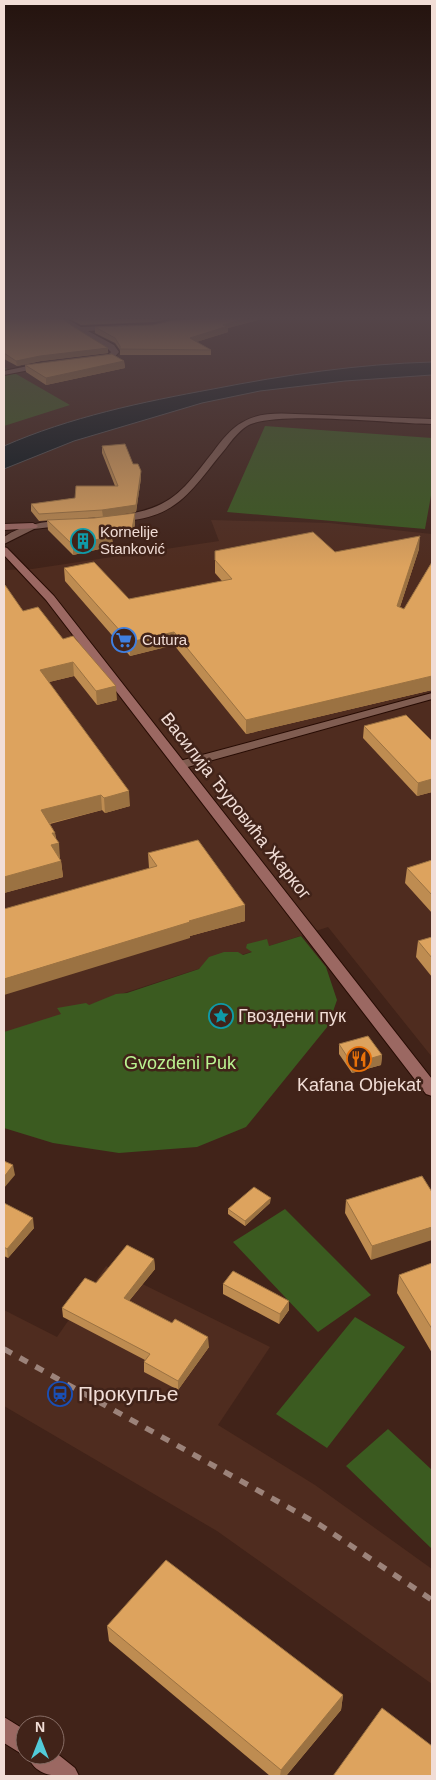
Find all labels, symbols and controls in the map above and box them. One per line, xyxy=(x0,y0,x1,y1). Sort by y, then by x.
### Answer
place label: Kornelije Stanković xyxy=(100,523,166,557)
building icon: Kornelije Stanković xyxy=(70,528,96,554)
supermarket icon: Cutura xyxy=(111,627,137,653)
place label: Cutura xyxy=(142,631,188,648)
street label: Василија Ђуровића Жарког xyxy=(157,709,315,904)
place icon: Гвоздени пук xyxy=(208,1003,234,1029)
place label: Гвоздени пук xyxy=(238,1006,346,1026)
restaurant icon: Kafana Objekat xyxy=(346,1046,372,1072)
park label: Gvozdeni Puk xyxy=(124,1053,237,1073)
place label: Kafana Objekat xyxy=(297,1075,421,1095)
station icon: Прокупље xyxy=(47,1381,73,1407)
place label: Прокупље xyxy=(78,1382,178,1405)
north arrow xyxy=(15,1715,65,1765)
text: N xyxy=(35,1719,45,1735)

